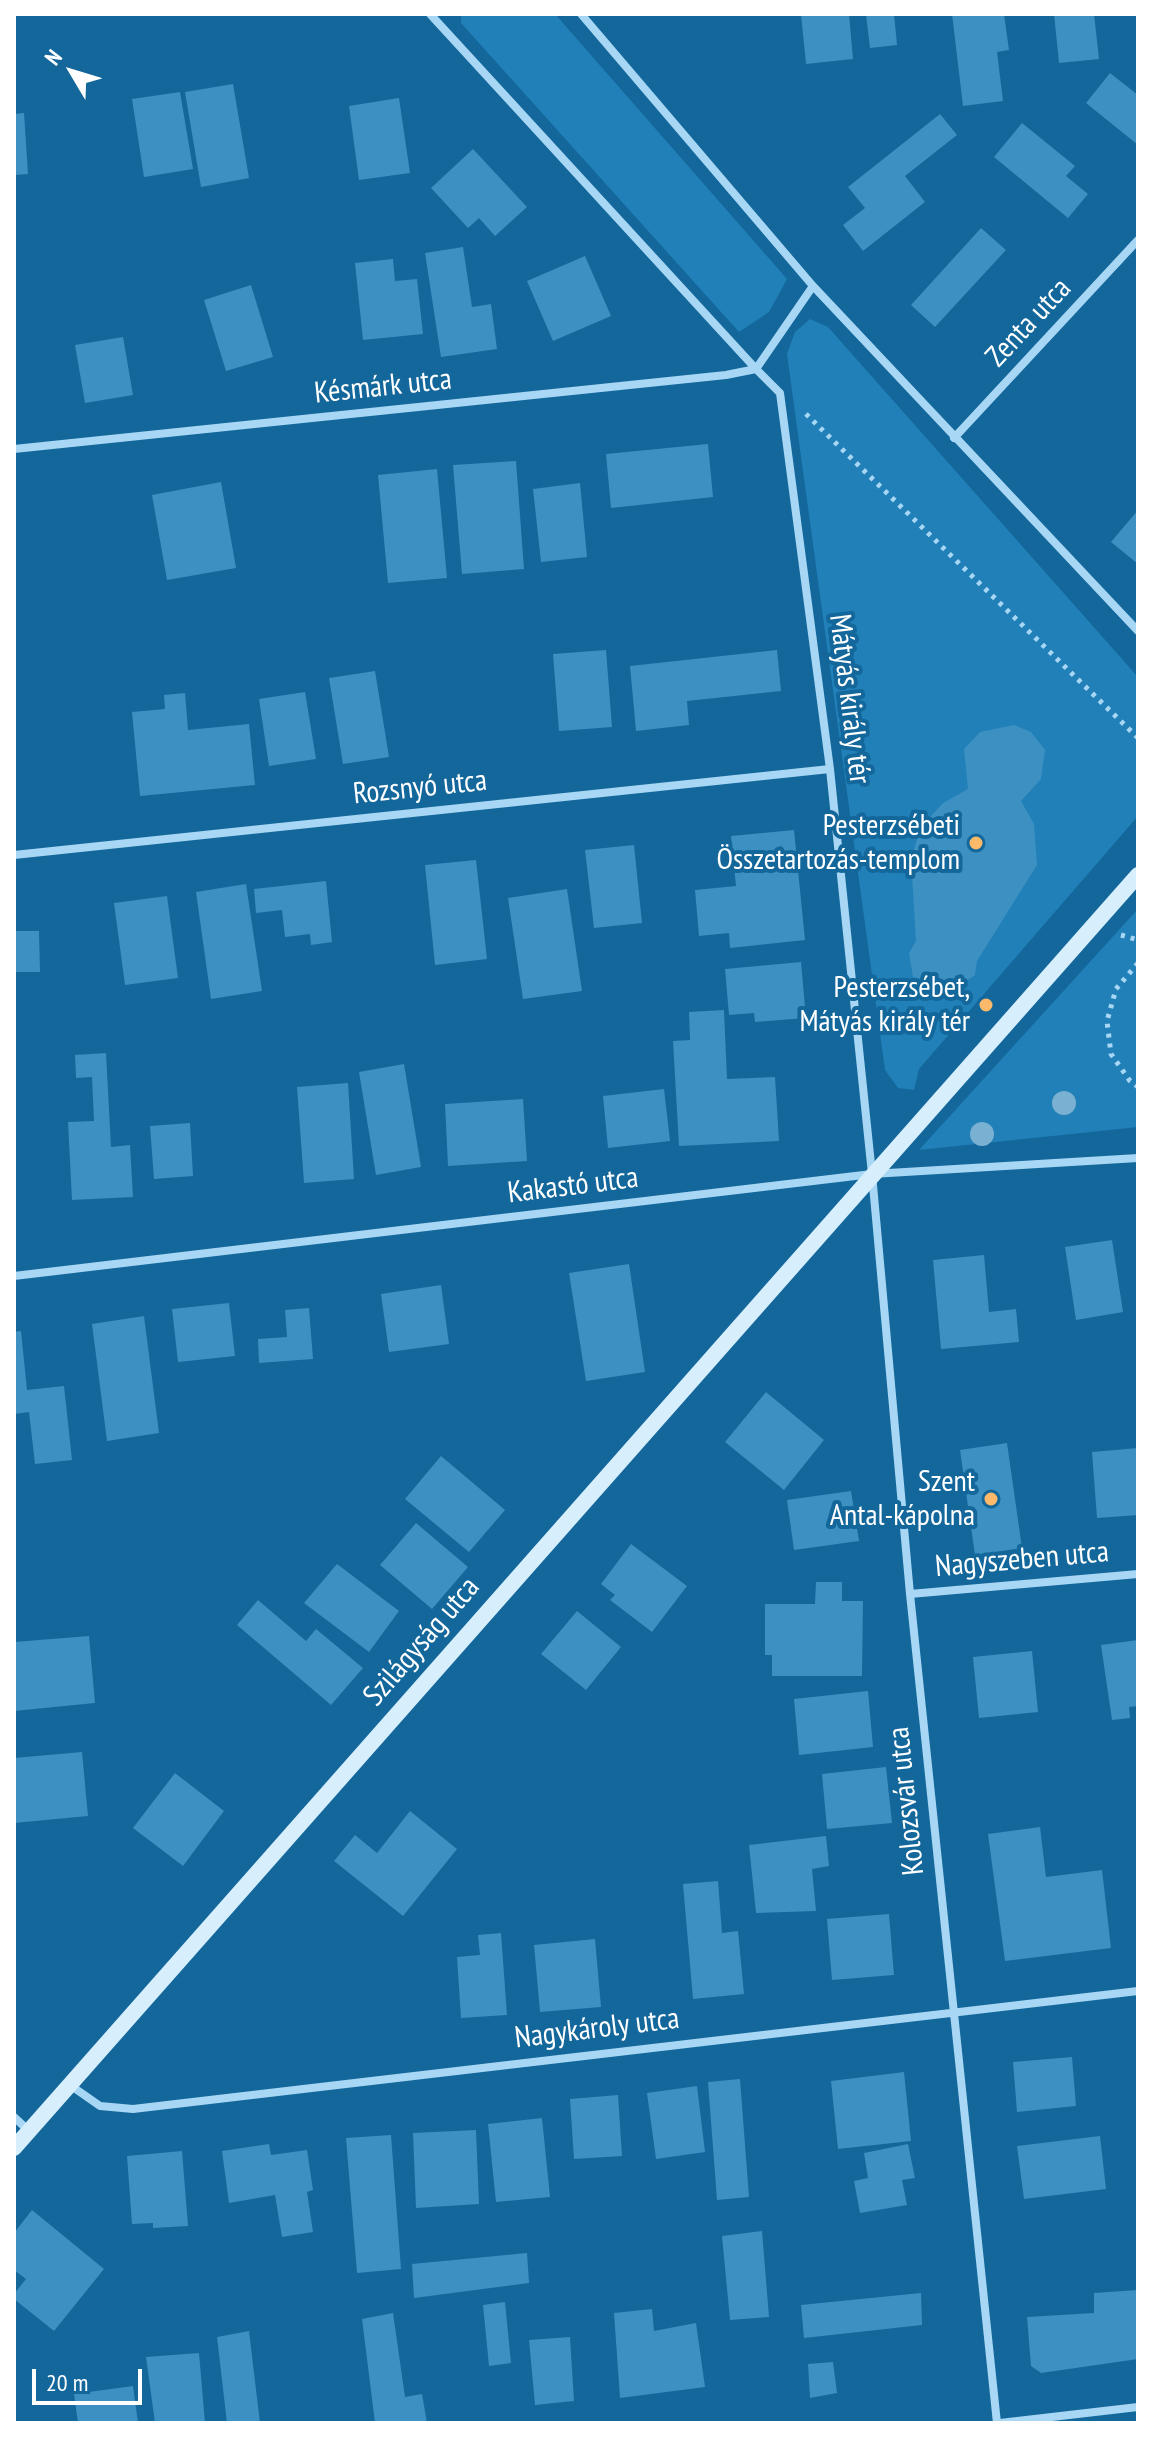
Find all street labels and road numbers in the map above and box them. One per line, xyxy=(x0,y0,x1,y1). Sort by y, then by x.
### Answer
street label: Zenta utca xyxy=(979,271,1079,375)
street label: Késmárk utca xyxy=(313,362,453,412)
street label: Mátyás király tér xyxy=(821,612,877,786)
street label: Rozsnyó utca xyxy=(351,763,489,813)
street label: Kakastó utca xyxy=(506,1160,640,1212)
street label: Nagyszeben utca xyxy=(934,1534,1110,1586)
street label: Szilágyság utca xyxy=(356,1570,488,1714)
street label: Kolozsvár utca xyxy=(881,1725,933,1877)
street label: Nagykároly utca xyxy=(513,2001,681,2057)

